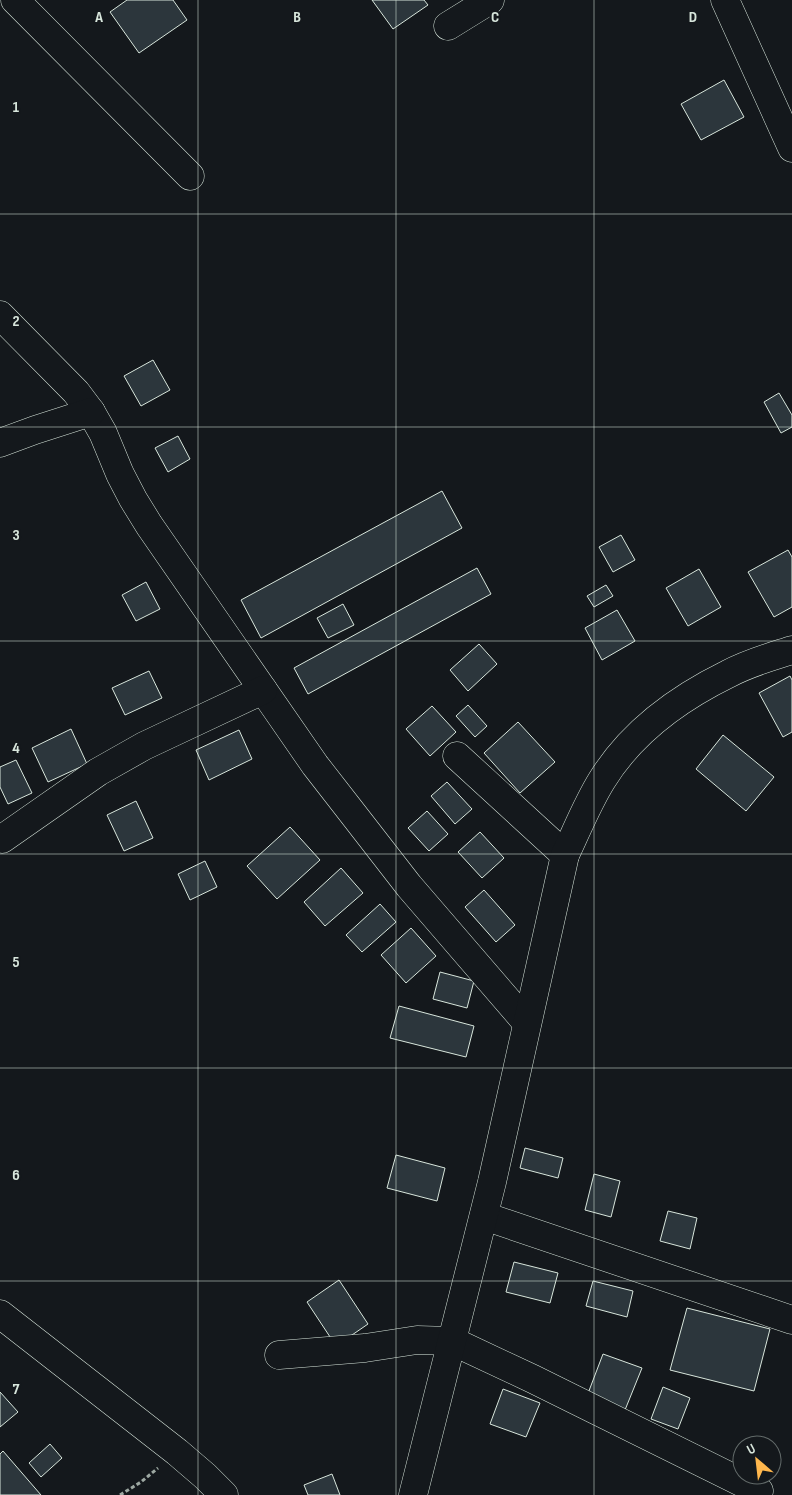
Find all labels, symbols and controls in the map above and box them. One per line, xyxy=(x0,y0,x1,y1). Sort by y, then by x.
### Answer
text: A xyxy=(94,8,103,27)
text: B xyxy=(293,8,301,27)
text: C xyxy=(491,8,499,27)
text: D xyxy=(689,8,697,27)
text: 1 xyxy=(13,98,20,117)
text: 2 xyxy=(12,312,20,331)
text: 3 xyxy=(12,526,20,545)
text: 4 xyxy=(12,739,20,758)
text: 5 xyxy=(12,953,20,972)
text: 6 xyxy=(12,1166,20,1185)
text: 7 xyxy=(13,1380,20,1399)
north arrow xyxy=(732,1435,782,1485)
text: U xyxy=(744,1440,758,1458)

